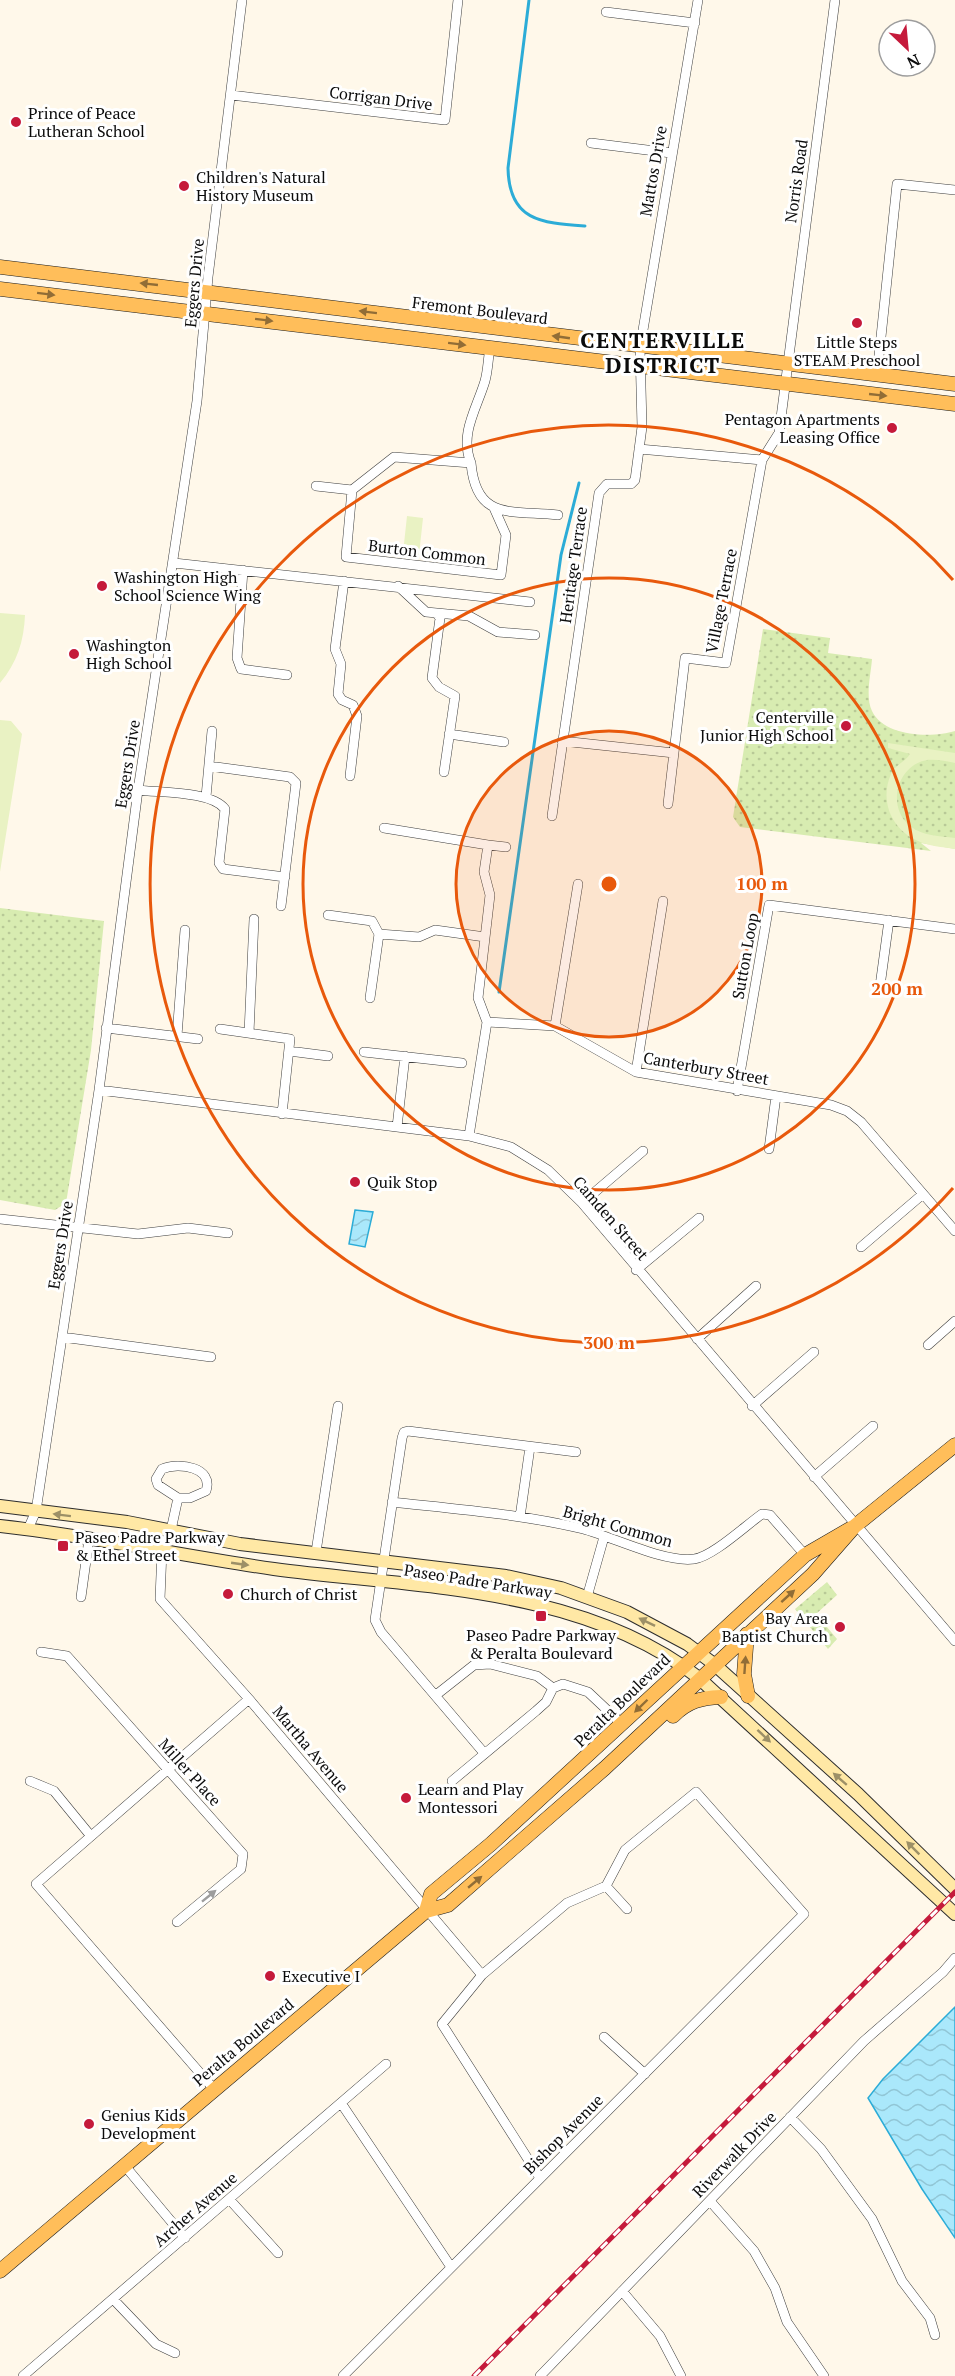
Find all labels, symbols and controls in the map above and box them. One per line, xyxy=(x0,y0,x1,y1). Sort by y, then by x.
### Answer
north arrow xyxy=(877,18,937,78)
text: N xyxy=(903,49,924,74)
street label: Corrigan Drive xyxy=(328,81,434,115)
place label: Prince of Peace Lutheran School xyxy=(28,102,145,142)
marker: Prince of Peace Lutheran School xyxy=(9,115,23,129)
street label: Mattos Drive xyxy=(634,124,672,218)
street label: Norris Road xyxy=(779,138,813,224)
place label: Children's Natural History Museum xyxy=(196,166,326,206)
marker: Children's Natural History Museum xyxy=(177,179,191,193)
street label: Eggers Drive xyxy=(179,238,209,328)
one-way arrow xyxy=(139,280,158,289)
one-way arrow xyxy=(37,289,56,299)
street label: Fremont Boulevard xyxy=(411,291,549,329)
one-way arrow xyxy=(358,307,377,317)
one-way arrow xyxy=(254,315,273,325)
marker: Little Steps STEAM Preschool xyxy=(850,316,864,330)
district label: CENTERVILLE DISTRICT xyxy=(580,325,746,379)
place label: Little Steps STEAM Preschool xyxy=(794,331,920,371)
one-way arrow xyxy=(552,333,571,342)
one-way arrow xyxy=(448,339,467,349)
one-way arrow xyxy=(869,390,888,400)
place label: Pentagon Apartments Leasing Office xyxy=(725,408,880,448)
marker: Pentagon Apartments Leasing Office xyxy=(885,421,899,435)
street label: Heritage Terrace xyxy=(554,505,592,625)
street label: Burton Common xyxy=(367,534,487,570)
street label: Village Terrace xyxy=(700,547,742,655)
place label: Washington High School Science Wing xyxy=(114,566,262,606)
marker: Washington High School Science Wing xyxy=(95,579,109,593)
place label: Washington High School xyxy=(86,634,172,674)
marker: Washington High School xyxy=(67,647,81,661)
place label: Centerville Junior High School xyxy=(700,706,834,746)
street label: Eggers Drive xyxy=(109,718,145,810)
marker: Centerville Junior High School xyxy=(839,719,853,733)
text: 100 m xyxy=(736,871,788,895)
centre of rings xyxy=(599,874,619,894)
street label: Sutton Loop xyxy=(727,911,763,1001)
text: 200 m xyxy=(871,976,923,1000)
street label: Canterbury Street xyxy=(642,1046,771,1090)
place label: Quik Stop xyxy=(367,1171,437,1193)
street label: Camden Street xyxy=(568,1171,654,1265)
marker: Quik Stop xyxy=(348,1175,362,1189)
street label: Eggers Drive xyxy=(42,1199,78,1291)
text: 300 m xyxy=(583,1330,635,1354)
street label: Bright Common xyxy=(561,1500,676,1552)
one-way arrow xyxy=(52,1510,71,1519)
place label: Paseo Padre Parkway & Ethel Street xyxy=(75,1526,226,1566)
marker: Paseo Padre Parkway & Ethel Street xyxy=(56,1539,70,1553)
street label: Paseo Padre Parkway xyxy=(402,1558,555,1604)
one-way arrow xyxy=(231,1560,250,1569)
place label: Church of Christ xyxy=(240,1583,358,1605)
marker: Church of Christ xyxy=(221,1587,235,1601)
one-way arrow xyxy=(780,1590,795,1603)
place label: Bay Area Baptist Church xyxy=(722,1607,829,1647)
marker: Paseo Padre Parkway & Peralta Boulevard xyxy=(534,1609,548,1623)
one-way arrow xyxy=(638,1617,655,1627)
marker: Bay Area Baptist Church xyxy=(833,1620,847,1634)
place label: Paseo Padre Parkway & Peralta Boulevard xyxy=(466,1624,617,1664)
street label: Peralta Boulevard xyxy=(569,1648,675,1752)
one-way arrow xyxy=(741,1656,750,1675)
one-way arrow xyxy=(633,1699,648,1713)
street label: Martha Avenue xyxy=(268,1701,354,1797)
one-way arrow xyxy=(757,1729,771,1743)
street label: Miller Place xyxy=(154,1733,226,1811)
one-way arrow xyxy=(833,1773,848,1786)
place label: Learn and Play Montessori xyxy=(418,1778,524,1818)
marker: Learn and Play Montessori xyxy=(399,1791,413,1805)
one-way arrow xyxy=(906,1842,920,1856)
one-way arrow xyxy=(467,1876,482,1889)
one-way arrow xyxy=(201,1889,217,1902)
place label: Executive I xyxy=(282,1965,360,1987)
marker: Executive I xyxy=(263,1969,277,1983)
street label: Peralta Boulevard xyxy=(188,1993,298,2091)
street label: Bishop Avenue xyxy=(518,2089,608,2179)
place label: Genius Kids Development xyxy=(101,2104,196,2144)
street label: Riverwalk Drive xyxy=(687,2106,781,2202)
marker: Genius Kids Development xyxy=(82,2117,96,2131)
street label: Archer Avenue xyxy=(149,2167,241,2251)

